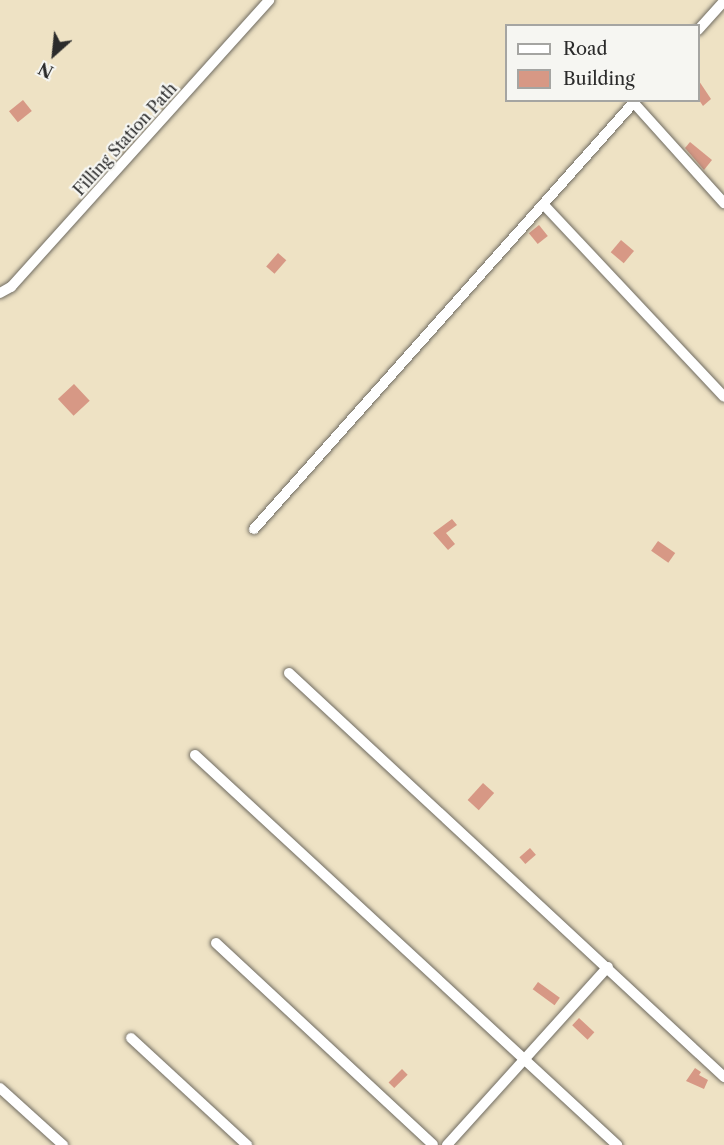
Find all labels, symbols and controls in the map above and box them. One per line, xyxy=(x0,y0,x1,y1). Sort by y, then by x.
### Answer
north arrow xyxy=(24,24,84,84)
legend xyxy=(505,24,700,102)
text: Road xyxy=(563,38,608,60)
text: N xyxy=(35,58,57,82)
text: Building xyxy=(563,68,635,90)
street label: Filling Station Path xyxy=(69,79,181,199)

